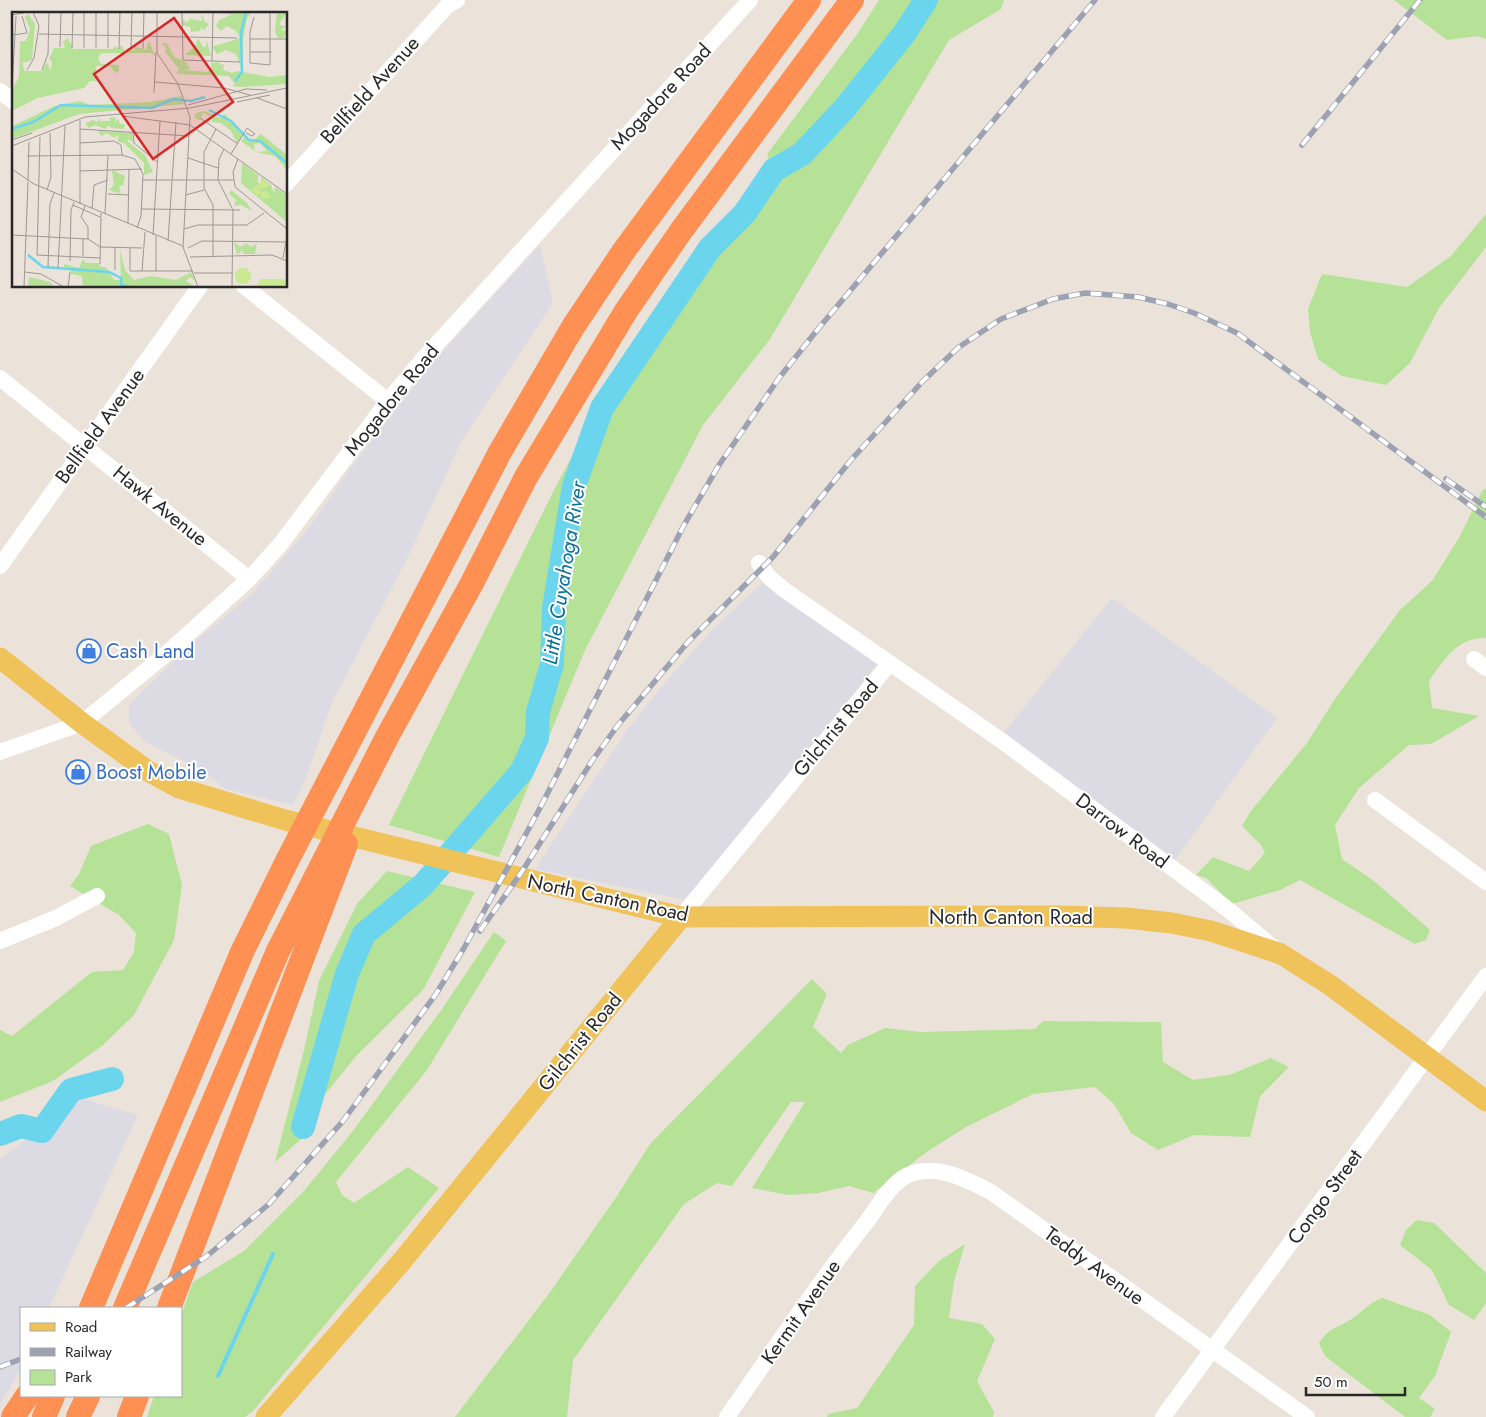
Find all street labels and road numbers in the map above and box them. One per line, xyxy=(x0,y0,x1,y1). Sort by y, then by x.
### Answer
street label: Bellfield Avenue xyxy=(314,30,426,150)
street label: Mogadore Road xyxy=(604,37,718,157)
street label: Mogadore Road xyxy=(338,338,446,462)
street label: Bellfield Avenue xyxy=(48,362,152,490)
street label: Hawk Avenue xyxy=(106,459,214,553)
street label: Gilchrist Road xyxy=(787,673,885,783)
street label: Darrow Road xyxy=(1069,786,1175,876)
street label: North Canton Road xyxy=(525,867,691,929)
street label: North Canton Road xyxy=(929,903,1093,932)
street label: Gilchrist Road xyxy=(531,986,629,1098)
street label: Congo Street xyxy=(1281,1143,1370,1250)
street label: Teddy Avenue xyxy=(1038,1220,1150,1312)
street label: Kermit Avenue xyxy=(754,1254,848,1370)

